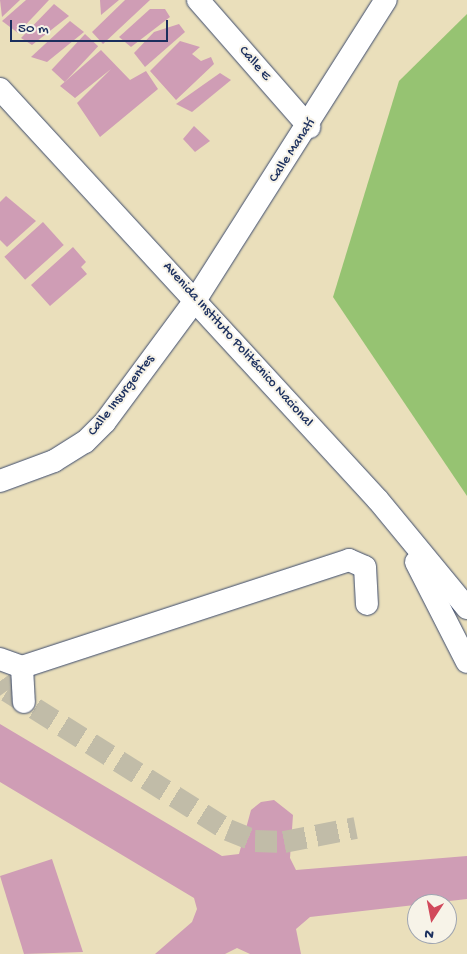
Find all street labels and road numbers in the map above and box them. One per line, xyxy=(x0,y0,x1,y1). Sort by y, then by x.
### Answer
street label: Calle E xyxy=(234,43,274,85)
street label: Calle Manatí xyxy=(266,116,320,186)
street label: Avenida Instituto Politécnico Nacional xyxy=(158,259,316,431)
street label: Calle Insurgentes xyxy=(85,352,159,440)

